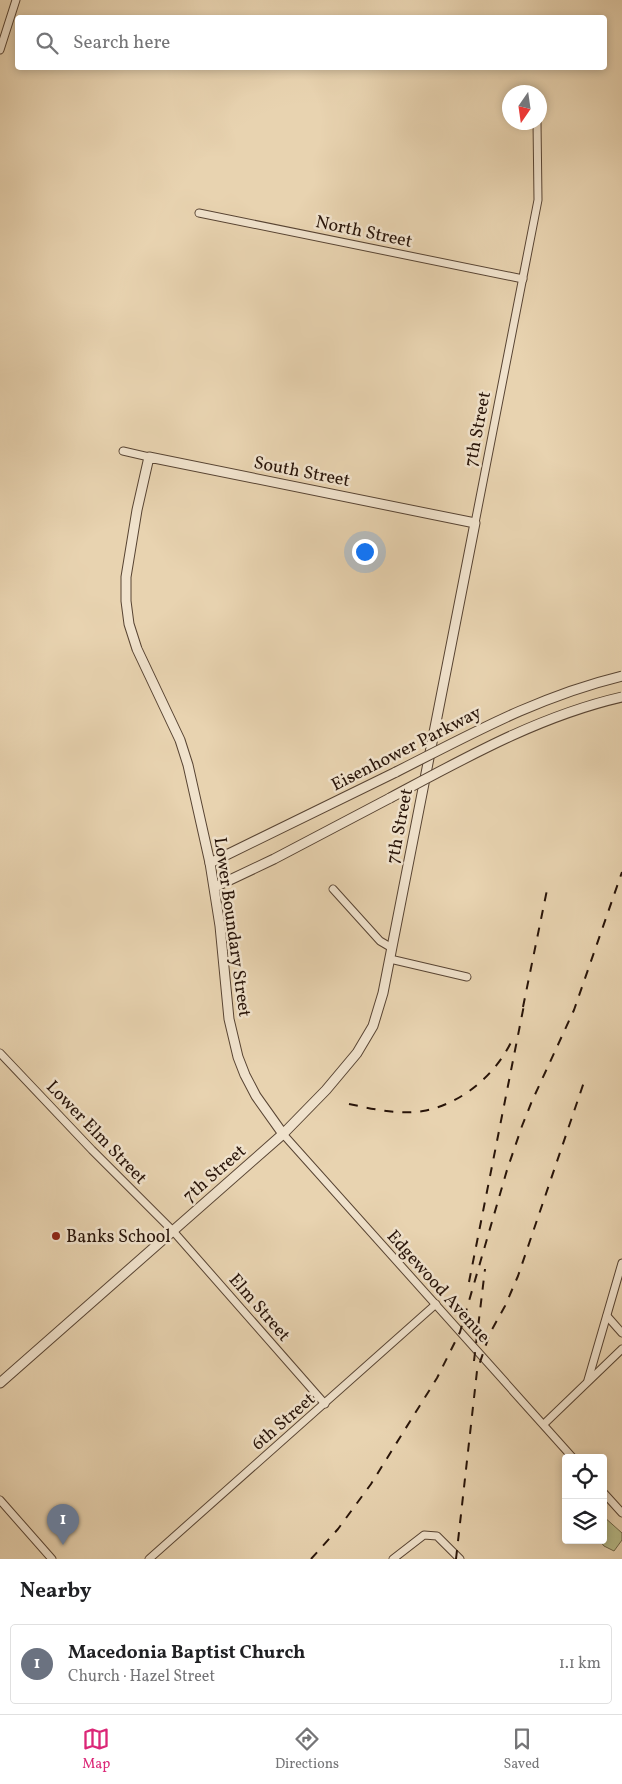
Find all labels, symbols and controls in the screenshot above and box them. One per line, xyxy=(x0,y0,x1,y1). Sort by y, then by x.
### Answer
search box xyxy=(15,15,607,70)
icon: search xyxy=(33,29,61,57)
text: Search here xyxy=(73,30,170,56)
north arrow xyxy=(502,85,547,130)
street label: North Street xyxy=(313,210,414,255)
street label: 7th Street xyxy=(459,389,498,469)
street label: South Street xyxy=(251,451,352,494)
your location xyxy=(352,539,378,565)
street label: Eisenhower Parkway xyxy=(327,700,486,798)
street label: 7th Street xyxy=(381,786,420,866)
street label: Lower Boundary Street xyxy=(207,836,257,1019)
street label: Lower Elm Street xyxy=(40,1076,152,1191)
street label: 7th Street xyxy=(178,1140,252,1209)
place label: Banks School xyxy=(66,1225,171,1250)
street label: Edgewood Avenue xyxy=(380,1225,495,1349)
marker: Banks School xyxy=(50,1230,62,1242)
street label: Elm Street xyxy=(222,1268,296,1347)
street label: 6th Street xyxy=(247,1387,321,1457)
map controls xyxy=(562,1454,607,1544)
button: locate xyxy=(562,1454,607,1499)
button: layers xyxy=(562,1499,607,1544)
pin: 1 xyxy=(47,1504,79,1545)
text: Nearby xyxy=(20,1577,91,1606)
text: Macedonia Baptist Church xyxy=(68,1640,305,1666)
text: 1 xyxy=(34,1653,40,1675)
text: 1.1 km xyxy=(559,1653,601,1675)
text: Church · Hazel Street xyxy=(68,1666,215,1688)
tab: Map xyxy=(82,1725,110,1774)
tab: Directions xyxy=(275,1725,339,1774)
tab: Saved xyxy=(504,1725,540,1774)

